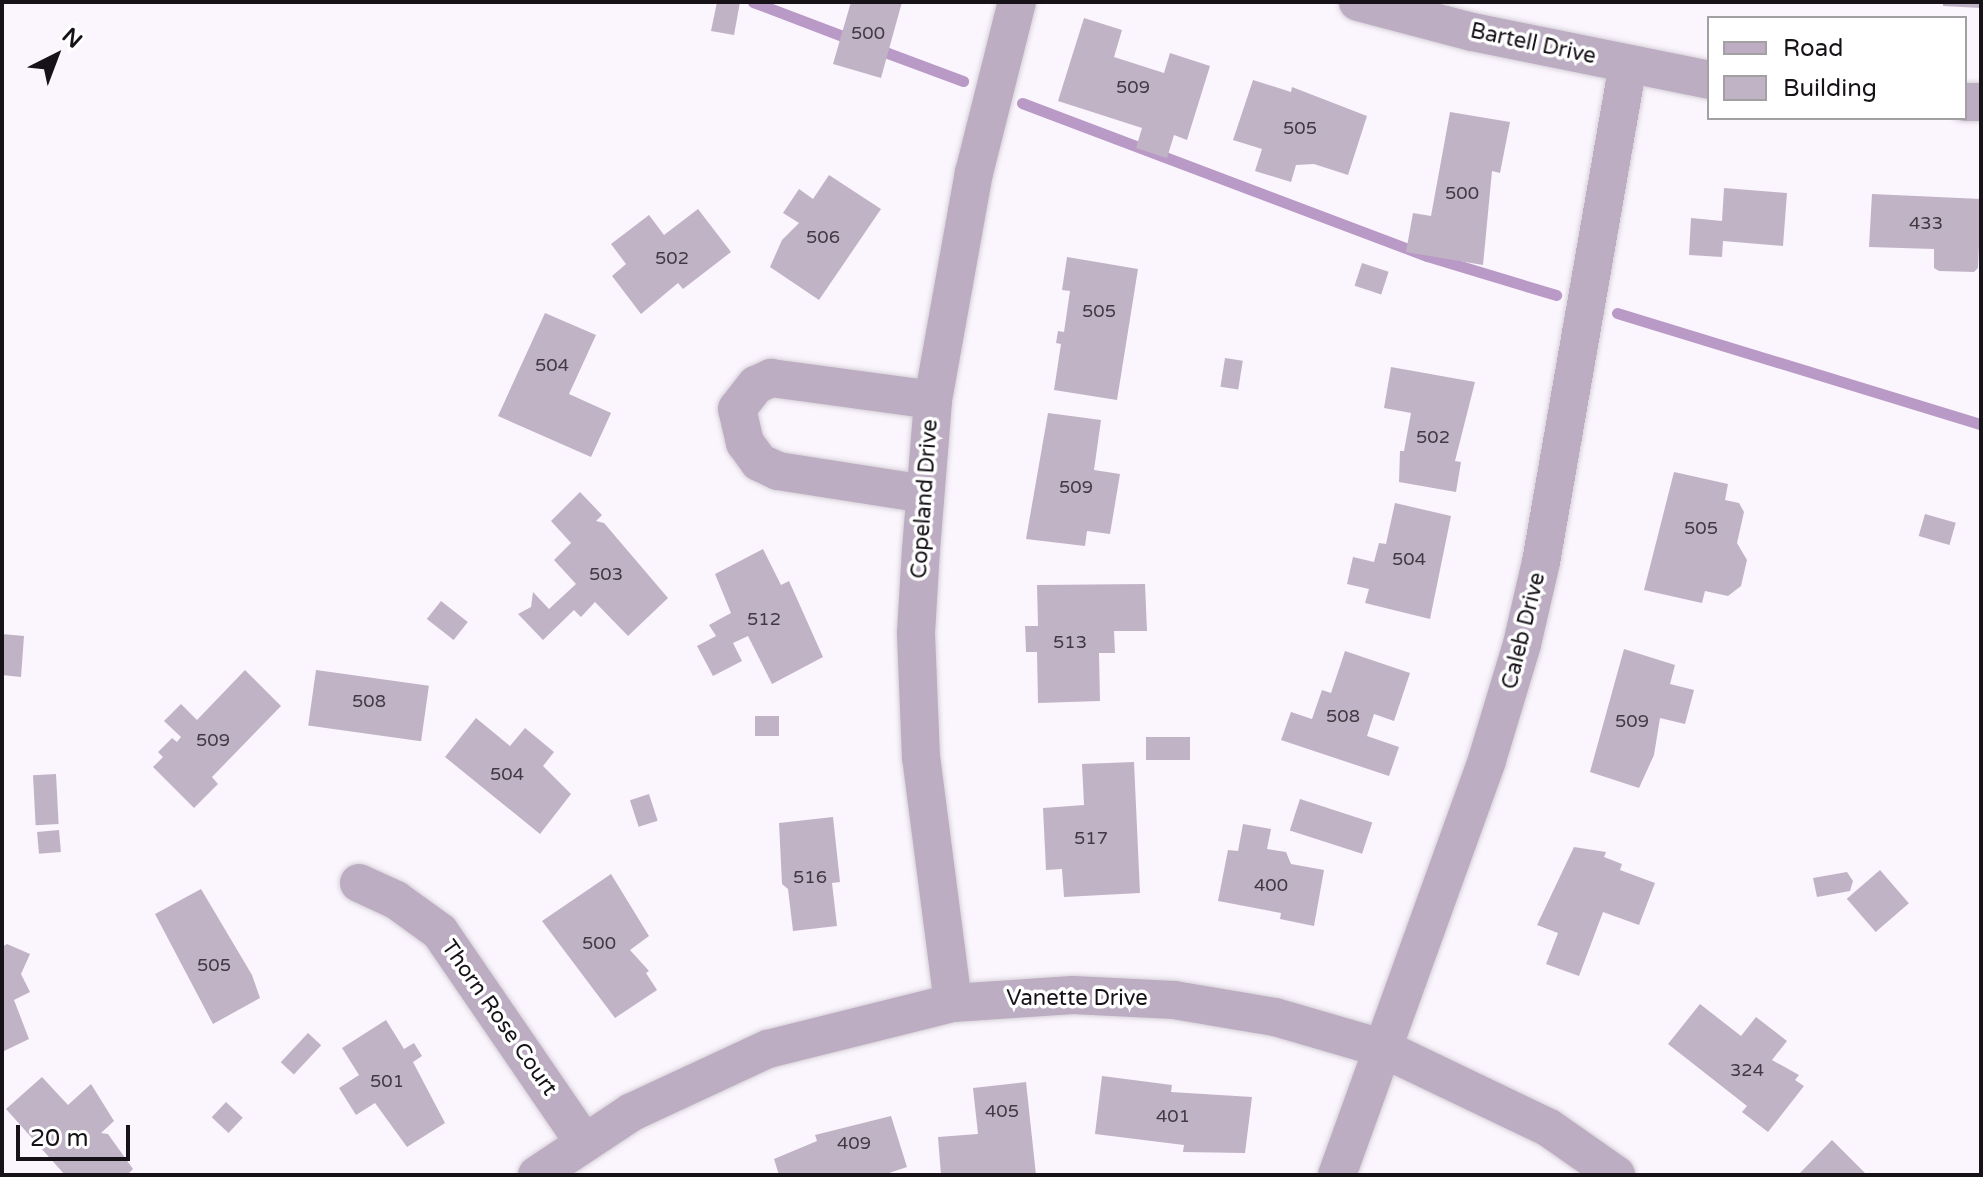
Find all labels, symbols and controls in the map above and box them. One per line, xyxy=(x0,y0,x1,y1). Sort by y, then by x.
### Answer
north arrow xyxy=(16,16,96,96)
legend xyxy=(1707,16,1967,120)
street label: Bartell Drive xyxy=(1468,18,1598,70)
house number: 500 xyxy=(851,22,885,44)
text: N xyxy=(57,23,87,54)
text: Road xyxy=(1783,34,1843,63)
text: Building xyxy=(1783,74,1877,103)
house number: 509 xyxy=(1116,76,1150,98)
house number: 505 xyxy=(1283,117,1317,139)
house number: 500 xyxy=(1445,182,1479,204)
house number: 433 xyxy=(1909,212,1943,234)
house number: 506 xyxy=(806,226,840,248)
house number: 502 xyxy=(655,247,689,269)
house number: 505 xyxy=(1082,300,1116,322)
house number: 504 xyxy=(535,354,569,376)
street label: Copeland Drive xyxy=(906,418,944,580)
house number: 502 xyxy=(1416,426,1450,448)
house number: 509 xyxy=(1059,476,1093,498)
house number: 505 xyxy=(1684,517,1718,539)
house number: 504 xyxy=(1392,548,1426,570)
house number: 503 xyxy=(589,563,623,585)
street label: Caleb Drive xyxy=(1497,570,1551,692)
house number: 512 xyxy=(747,608,781,630)
house number: 513 xyxy=(1053,631,1087,653)
house number: 508 xyxy=(352,690,386,712)
house number: 508 xyxy=(1326,705,1360,727)
house number: 509 xyxy=(1615,710,1649,732)
house number: 509 xyxy=(196,729,230,751)
house number: 504 xyxy=(490,763,524,785)
house number: 517 xyxy=(1074,827,1108,849)
house number: 516 xyxy=(793,866,827,888)
house number: 400 xyxy=(1254,874,1288,896)
house number: 500 xyxy=(582,932,616,954)
street label: Thorn Rose Court xyxy=(435,935,563,1101)
house number: 505 xyxy=(197,954,231,976)
street label: Vanette Drive xyxy=(1006,986,1148,1012)
house number: 324 xyxy=(1730,1059,1764,1081)
house number: 501 xyxy=(370,1070,404,1092)
house number: 405 xyxy=(985,1100,1019,1122)
house number: 401 xyxy=(1156,1105,1190,1127)
scale bar xyxy=(20,1109,134,1159)
text: 20 m xyxy=(30,1124,88,1153)
house number: 409 xyxy=(837,1132,871,1154)

